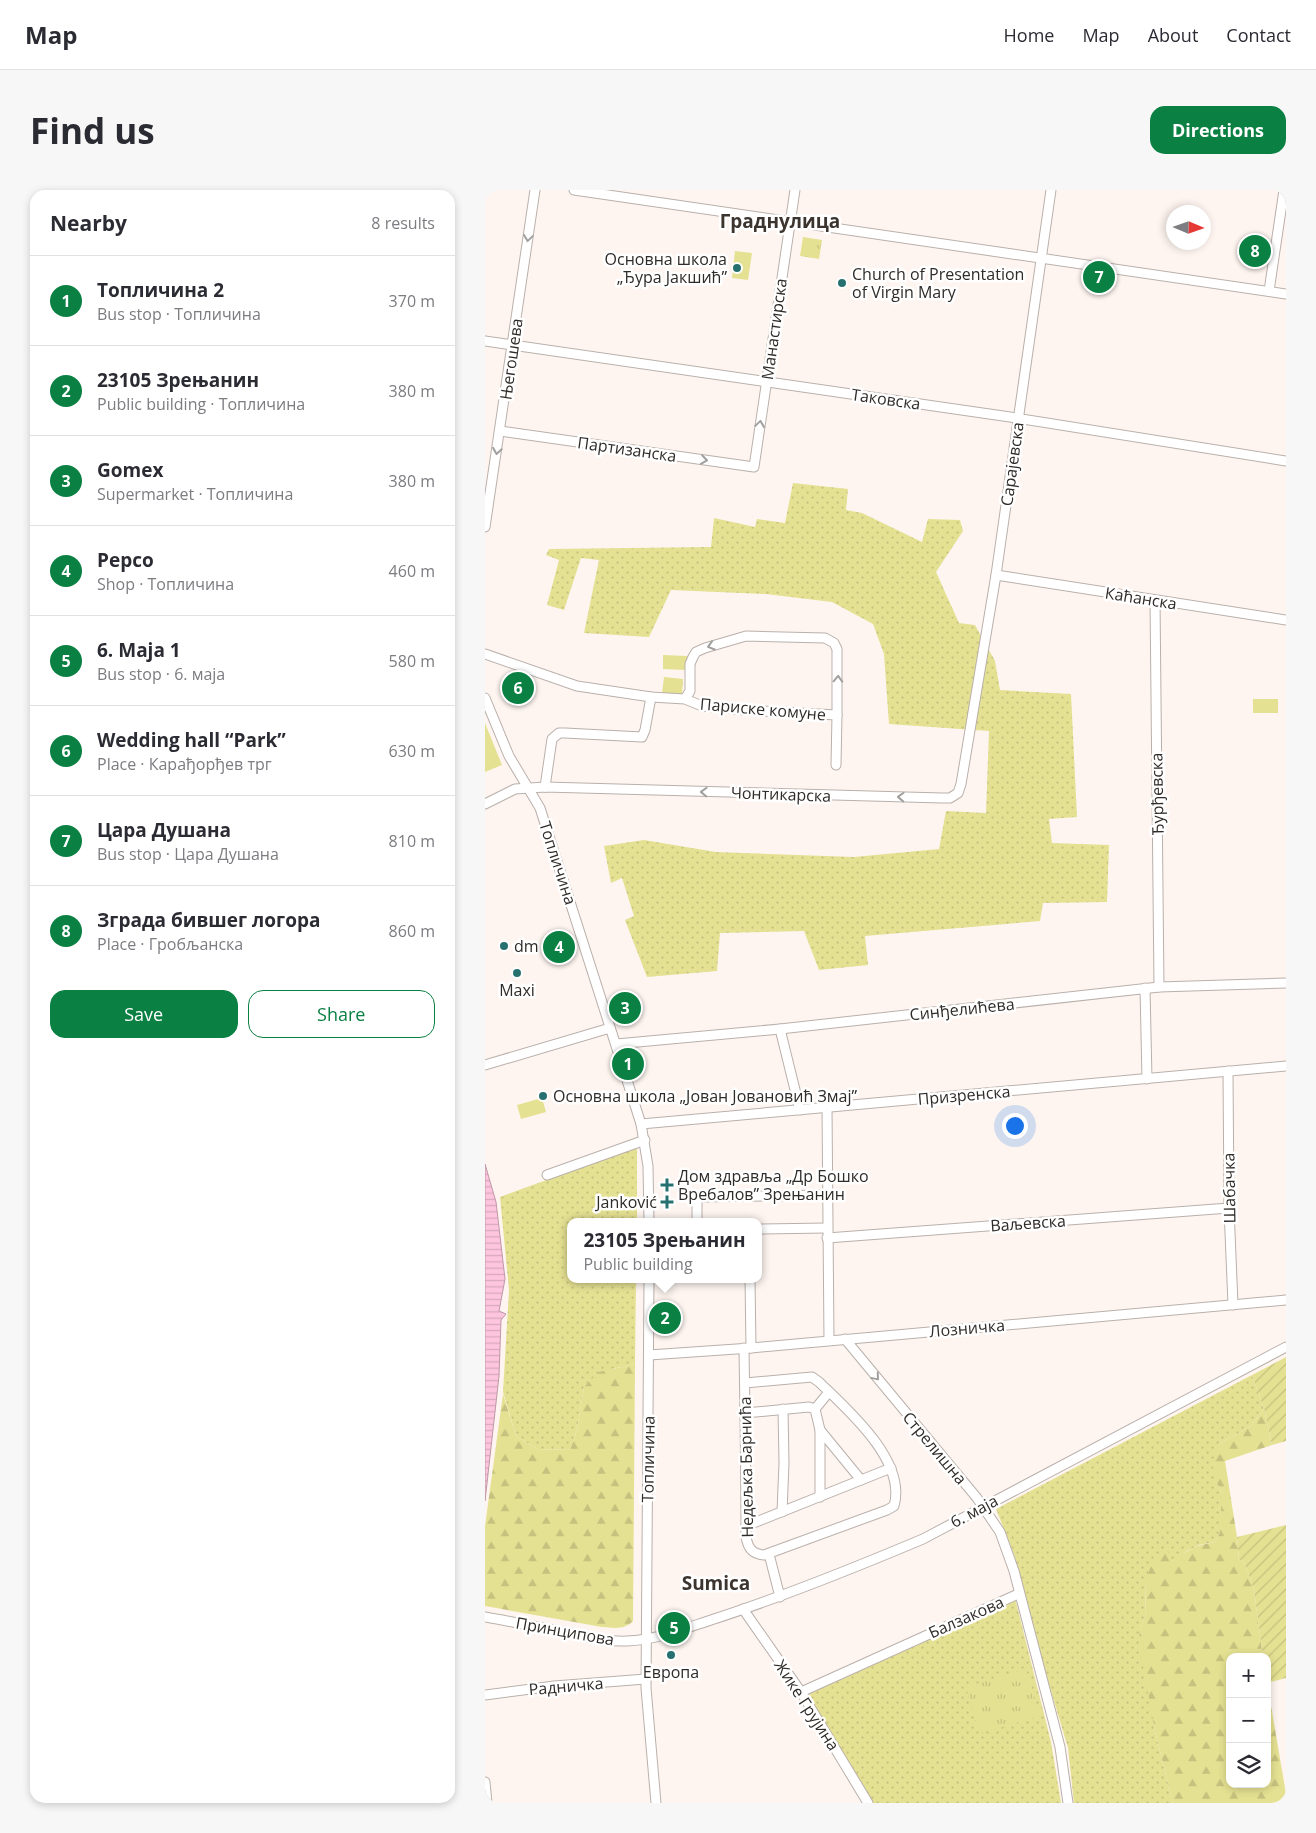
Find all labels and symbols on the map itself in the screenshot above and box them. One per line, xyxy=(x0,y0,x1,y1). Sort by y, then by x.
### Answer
north arrow xyxy=(1166,205,1211,250)
district label: Граднулица xyxy=(720,208,840,234)
pin: 8 xyxy=(1239,232,1271,270)
one-way arrow xyxy=(524,234,534,243)
place label: Основна школа „Ђура Јакшић” xyxy=(605,248,727,288)
pin: 7 xyxy=(1083,258,1115,296)
marker: Основна школа „Ђура Јакшић” xyxy=(731,262,743,274)
place label: Church of Presentation of Virgin Mary xyxy=(852,263,1024,303)
street label: Манастирска xyxy=(756,277,792,381)
marker: Church of Presentation of Virgin Mary xyxy=(836,277,848,289)
street label: Његошева xyxy=(494,317,528,401)
street label: Таковска xyxy=(850,383,922,415)
one-way arrow xyxy=(754,420,765,428)
street label: Сарајевска xyxy=(995,421,1029,507)
street label: Партизанска xyxy=(576,431,678,467)
one-way arrow xyxy=(493,447,503,455)
one-way arrow xyxy=(701,454,709,465)
street label: Каћанска xyxy=(1104,581,1178,615)
one-way arrow xyxy=(708,641,716,651)
pin: 6 xyxy=(502,669,534,707)
one-way arrow xyxy=(832,675,843,683)
street label: Париске комуне xyxy=(699,693,827,725)
street label: Ђурђевска xyxy=(1145,753,1169,835)
street label: Чонтикарска xyxy=(730,781,832,807)
one-way arrow xyxy=(699,786,707,797)
one-way arrow xyxy=(897,792,904,802)
street label: Топличина xyxy=(534,818,582,908)
pin: 4 xyxy=(543,928,575,966)
place label: dm xyxy=(514,935,539,957)
marker: dm xyxy=(498,940,510,952)
marker: Maxi xyxy=(511,967,523,979)
place label: Maxi xyxy=(499,979,535,1001)
pin: 3 xyxy=(609,989,641,1027)
street label: Синђелићева xyxy=(908,993,1016,1025)
pin: 1 xyxy=(612,1045,644,1083)
street label: Призренска xyxy=(917,1080,1011,1110)
place label: Основна школа „Јован Јовановић Змај” xyxy=(553,1085,857,1107)
marker: Основна школа „Јован Јовановић Змај” xyxy=(537,1090,549,1102)
your location xyxy=(1002,1113,1028,1139)
street label: Шабачка xyxy=(1217,1152,1241,1224)
place label: Дом здравља „Др Бошко Вребалов” Зрењанин xyxy=(678,1165,869,1205)
marker: Дом здравља „Др Бошко Вребалов” Зрењанин xyxy=(660,1178,674,1192)
place label: Janković xyxy=(594,1191,657,1213)
marker: Janković xyxy=(661,1196,673,1208)
street label: Ваљевска xyxy=(989,1209,1067,1237)
pin: 2 xyxy=(649,1299,681,1337)
street label: Лозничка xyxy=(928,1314,1006,1342)
one-way arrow xyxy=(870,1371,878,1380)
street label: Недељка Барнића xyxy=(734,1396,758,1538)
street label: Стрелишна xyxy=(898,1407,972,1489)
street label: Топличина xyxy=(636,1416,660,1502)
street label: 6. маја xyxy=(946,1489,1002,1533)
district label: Sumica xyxy=(682,1570,750,1596)
street label: Балзакова xyxy=(925,1591,1007,1643)
pin: 5 xyxy=(658,1609,690,1647)
street label: Принципова xyxy=(514,1612,616,1650)
marker: Европа xyxy=(665,1649,677,1661)
street label: Жике Грујина xyxy=(769,1655,845,1755)
place label: Европа xyxy=(643,1661,699,1683)
street label: Радничка xyxy=(528,1672,604,1700)

